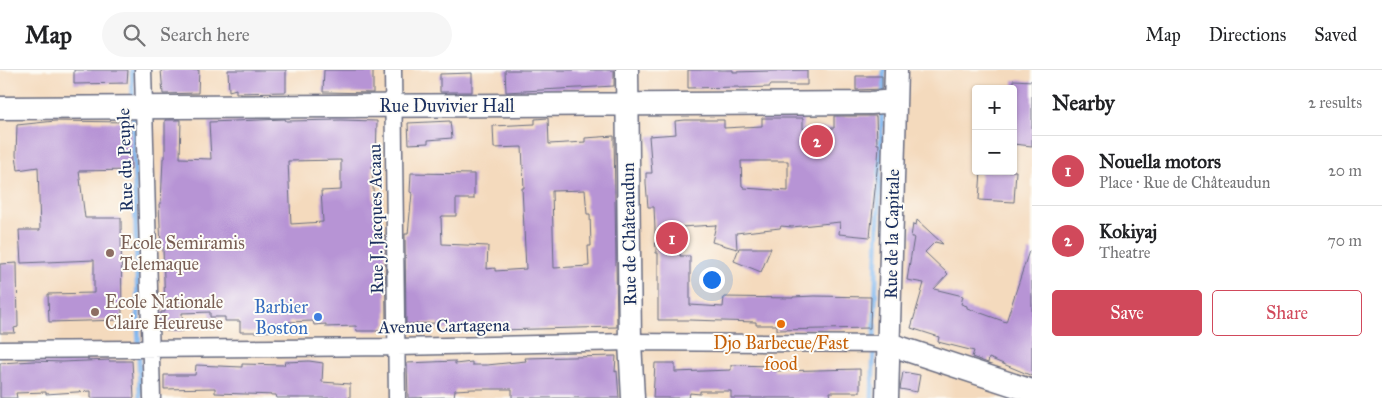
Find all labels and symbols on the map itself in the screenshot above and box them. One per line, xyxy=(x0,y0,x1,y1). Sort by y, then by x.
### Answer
street label: Rue Duvivier Hall xyxy=(379,95,515,117)
street label: Rue du Peuple xyxy=(112,108,138,212)
pin: 2 xyxy=(801,122,833,160)
street label: Rue J. Jacques Acaau xyxy=(364,143,389,294)
street label: Rue de Châteaudun xyxy=(617,162,641,306)
street label: Rue de la Capitale xyxy=(880,169,904,299)
pin: 1 xyxy=(656,219,688,257)
place label: Ecole Semiramis Telemaque xyxy=(120,232,245,276)
marker: Ecole Semiramis Telemaque xyxy=(104,247,116,259)
your location xyxy=(699,267,725,293)
place label: Ecole Nationale Claire Heureuse xyxy=(105,291,223,334)
place label: Barbier Boston xyxy=(254,296,308,339)
marker: Ecole Nationale Claire Heureuse xyxy=(89,306,101,318)
marker: Barbier Boston xyxy=(312,311,324,323)
street label: Avenue Cartagena xyxy=(377,314,510,339)
marker: Djo Barbecue/Fast food xyxy=(775,318,787,330)
place label: Djo Barbecue/Fast food xyxy=(713,332,849,375)

